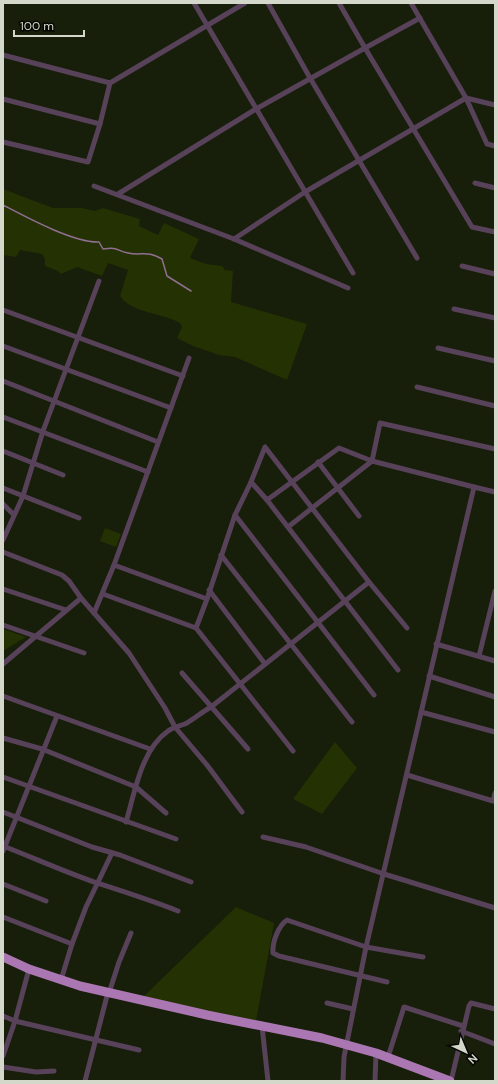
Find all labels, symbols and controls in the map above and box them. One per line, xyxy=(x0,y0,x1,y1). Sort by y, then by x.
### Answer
scale bar xyxy=(14,12,84,38)
text: 100 m xyxy=(20,18,54,34)
north arrow xyxy=(446,1032,486,1072)
text: N xyxy=(465,1051,481,1067)

